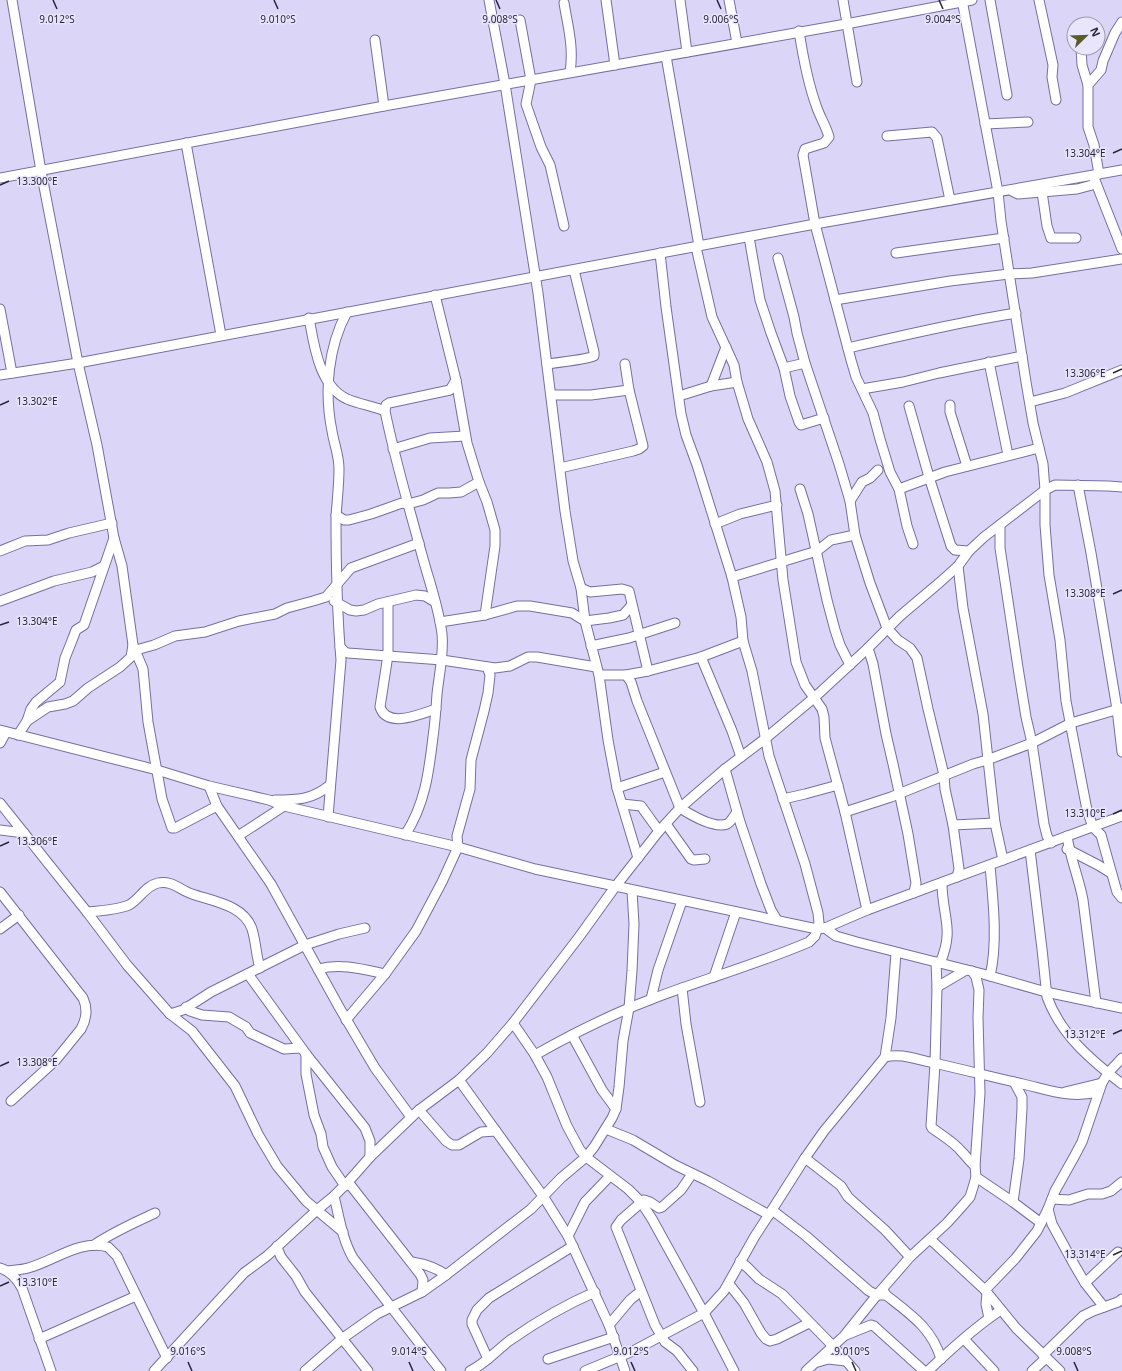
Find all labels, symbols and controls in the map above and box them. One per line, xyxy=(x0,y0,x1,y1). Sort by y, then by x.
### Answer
text: 9.012°S xyxy=(39,12,75,26)
text: 9.010°S xyxy=(260,12,296,26)
text: 9.008°S xyxy=(482,12,518,26)
text: 9.006°S xyxy=(703,12,739,26)
text: 9.004°S xyxy=(925,12,961,26)
north arrow xyxy=(1066,16,1106,56)
text: N xyxy=(1087,25,1104,39)
text: 13.304°E xyxy=(1064,146,1106,160)
text: 13.300°E xyxy=(16,174,58,188)
text: 13.306°E xyxy=(1064,366,1106,380)
text: 13.302°E xyxy=(16,394,58,408)
text: 13.308°E xyxy=(1064,586,1106,600)
text: 13.304°E xyxy=(16,614,58,628)
text: 13.310°E xyxy=(1064,806,1106,820)
text: 13.306°E xyxy=(16,834,58,848)
text: 13.312°E xyxy=(1064,1027,1106,1041)
text: 13.308°E xyxy=(16,1055,58,1069)
text: 13.314°E xyxy=(1064,1247,1106,1261)
text: 13.310°E xyxy=(16,1275,58,1289)
text: 9.016°S xyxy=(170,1344,206,1358)
text: 9.014°S xyxy=(391,1344,427,1358)
text: 9.012°S xyxy=(613,1344,649,1358)
text: 9.010°S xyxy=(834,1344,870,1358)
text: 9.008°S xyxy=(1056,1344,1092,1358)

